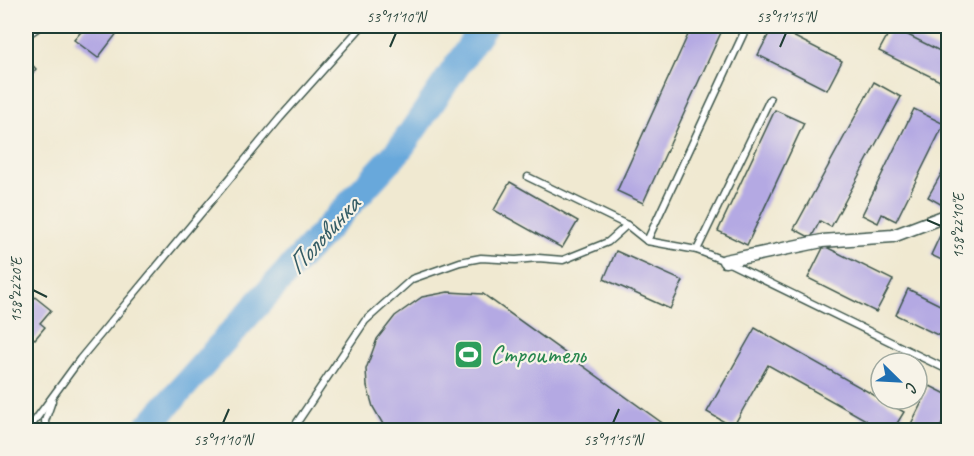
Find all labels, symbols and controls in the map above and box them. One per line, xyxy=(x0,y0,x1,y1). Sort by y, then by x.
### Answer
text: 53°11'10"N xyxy=(366,8,429,27)
text: 53°11'15"N xyxy=(756,8,819,27)
water label: Половинка xyxy=(279,187,369,281)
text: 158°22'10"E xyxy=(949,192,968,258)
text: 158°22'20"E xyxy=(7,256,26,322)
sports icon: Строитель xyxy=(453,338,485,370)
place label: Строитель xyxy=(490,338,587,371)
north arrow xyxy=(869,351,929,411)
text: С xyxy=(900,379,923,396)
text: 53°11'10"N xyxy=(193,431,256,450)
text: 53°11'15"N xyxy=(583,431,646,450)

